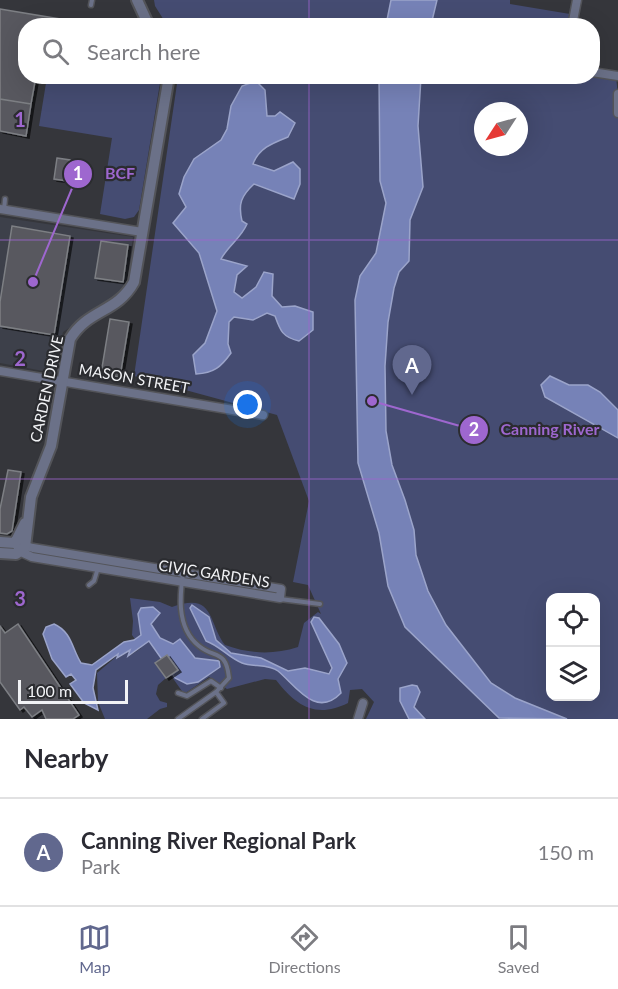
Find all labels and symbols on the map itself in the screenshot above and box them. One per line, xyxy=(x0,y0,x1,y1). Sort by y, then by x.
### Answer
north arrow xyxy=(474,102,528,156)
text: 1 xyxy=(14,107,26,131)
callout: BCF xyxy=(63,157,147,191)
text: 1 xyxy=(73,162,83,184)
text: BCF xyxy=(105,163,135,182)
street label: CARDEN DRIVE xyxy=(26,334,66,444)
text: 2 xyxy=(14,346,26,370)
pin: A xyxy=(392,346,432,395)
street label: MASON STREET xyxy=(77,359,191,397)
your location xyxy=(233,390,262,419)
callout: Canning River xyxy=(459,413,612,447)
text: 2 xyxy=(469,418,479,440)
text: Canning River xyxy=(500,419,600,438)
street label: CIVIC GARDENS xyxy=(157,555,271,591)
text: 3 xyxy=(14,586,26,610)
scale bar xyxy=(18,677,128,704)

